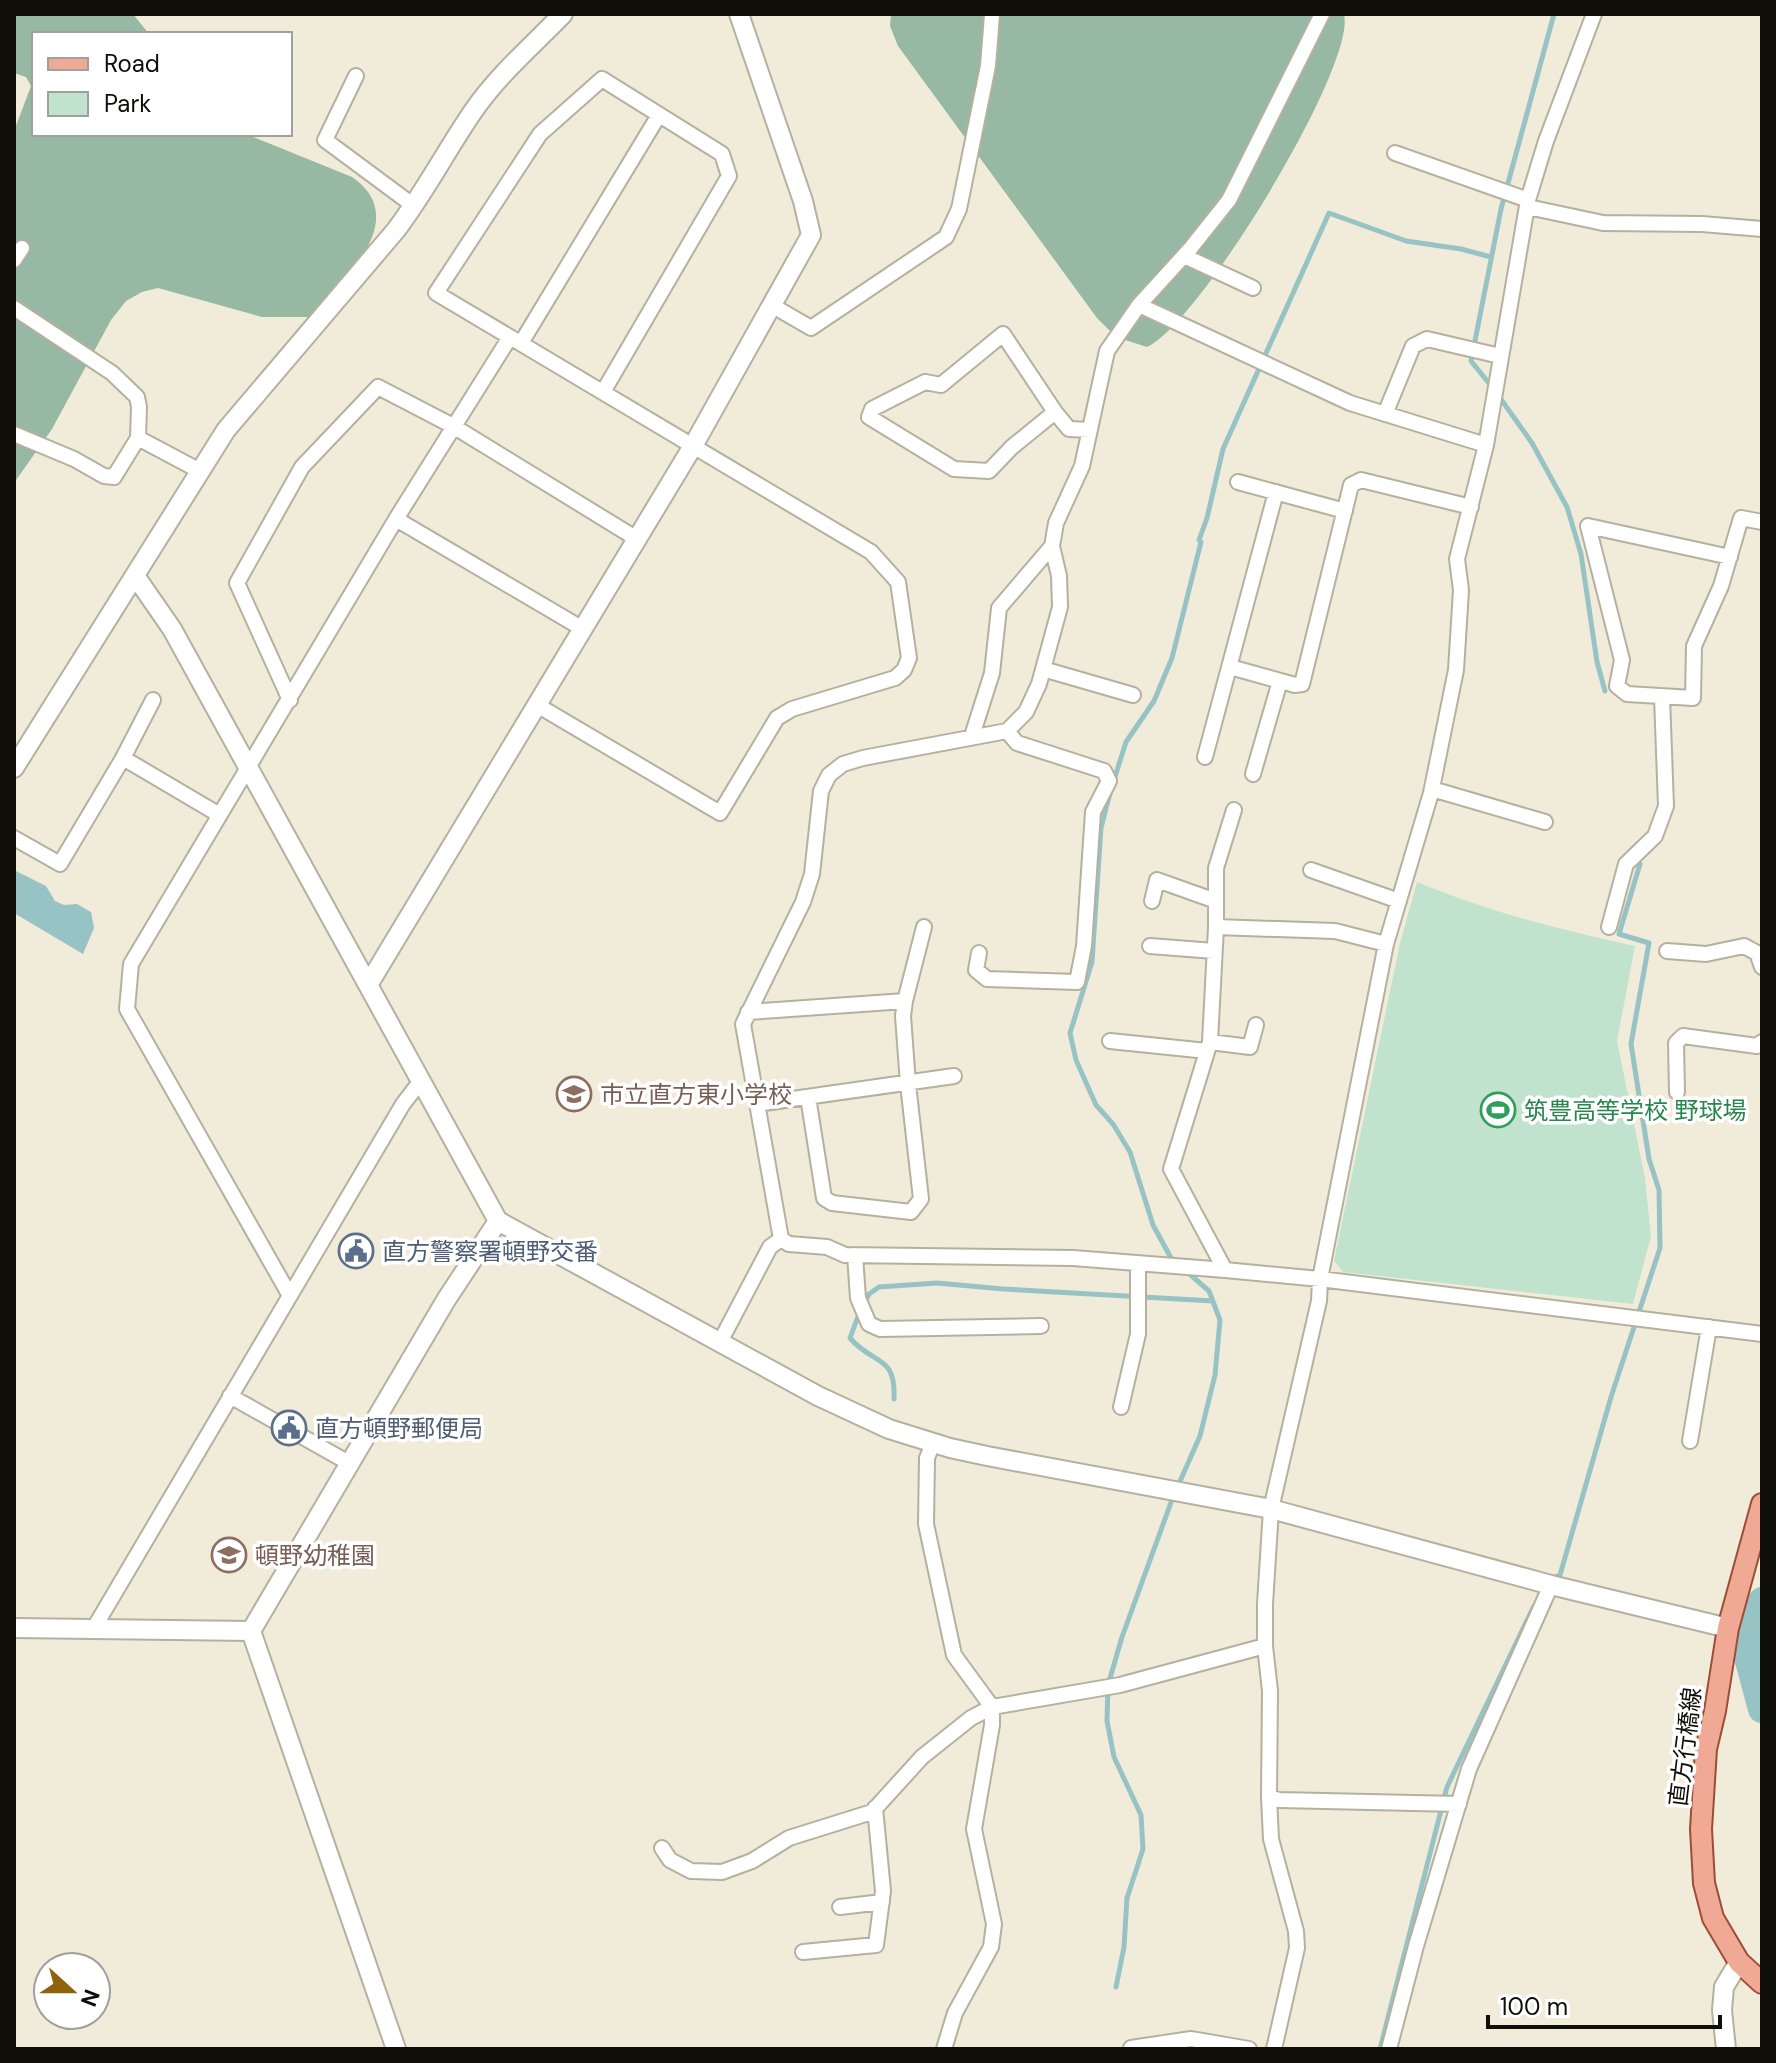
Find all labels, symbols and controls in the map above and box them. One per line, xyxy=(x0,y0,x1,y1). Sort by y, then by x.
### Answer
legend xyxy=(32,32,292,136)
text: Road xyxy=(104,48,160,79)
text: Park xyxy=(104,88,151,119)
school or university icon: 市立直方東小学校 xyxy=(555,1075,593,1113)
place label: 市立直方東小学校 xyxy=(600,1079,792,1110)
sports icon: 筑豊高等学校 野球場 xyxy=(1479,1091,1517,1129)
place label: 筑豊高等学校 野球場 xyxy=(1524,1095,1746,1126)
public building icon: 直方警察署頓野交番 xyxy=(337,1232,375,1270)
place label: 直方警察署頓野交番 xyxy=(382,1236,598,1267)
public building icon: 直方頓野郵便局 xyxy=(270,1409,308,1447)
place label: 直方頓野郵便局 xyxy=(315,1413,483,1444)
school or university icon: 頓野幼稚園 xyxy=(210,1536,248,1574)
place label: 頓野幼稚園 xyxy=(255,1540,375,1571)
street label: 直方行橋線 xyxy=(1662,1686,1708,1808)
north arrow xyxy=(32,1951,112,2031)
scale bar xyxy=(1488,1979,1720,2029)
text: N xyxy=(74,1985,107,2011)
text: 100 m xyxy=(1500,1991,1568,2022)

